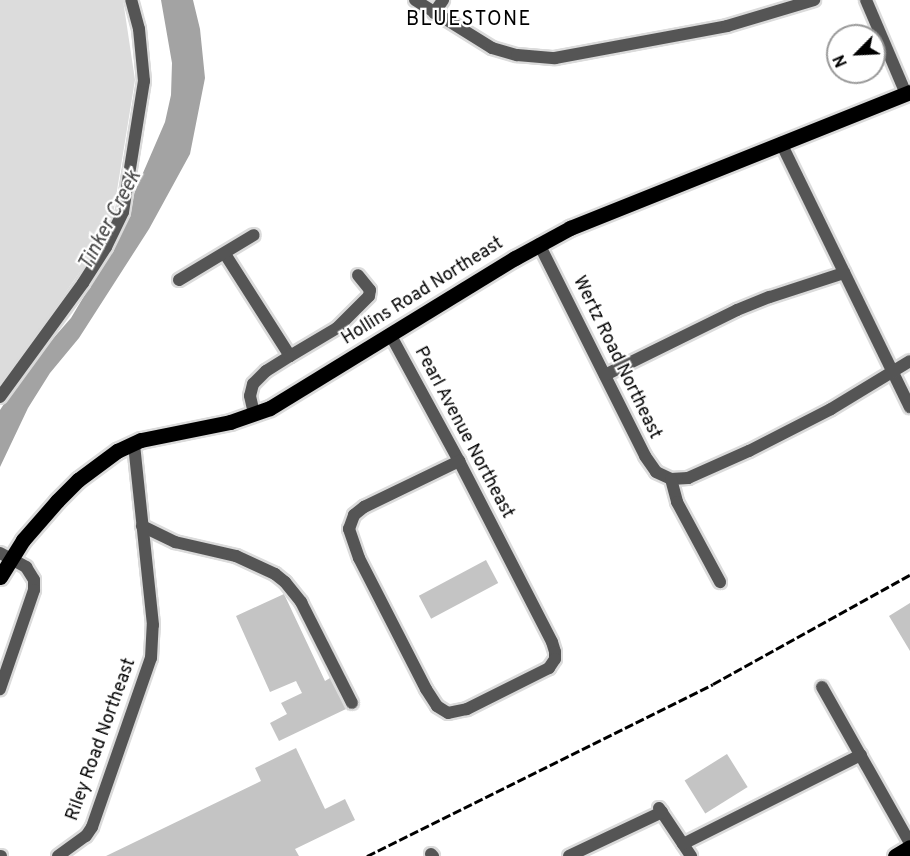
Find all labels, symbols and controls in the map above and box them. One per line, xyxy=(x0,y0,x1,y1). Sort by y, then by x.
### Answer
district label: BLUESTONE xyxy=(406,8,532,32)
north arrow xyxy=(826,24,886,84)
text: N xyxy=(830,51,853,70)
water label: Tinker Creek xyxy=(75,167,147,275)
street label: Hollins Road Northeast xyxy=(338,233,508,351)
street label: Wertz Road Northeast xyxy=(567,273,665,443)
street label: Pearl Avenue Northeast xyxy=(408,343,518,523)
street label: Riley Road Northeast xyxy=(63,656,141,824)

